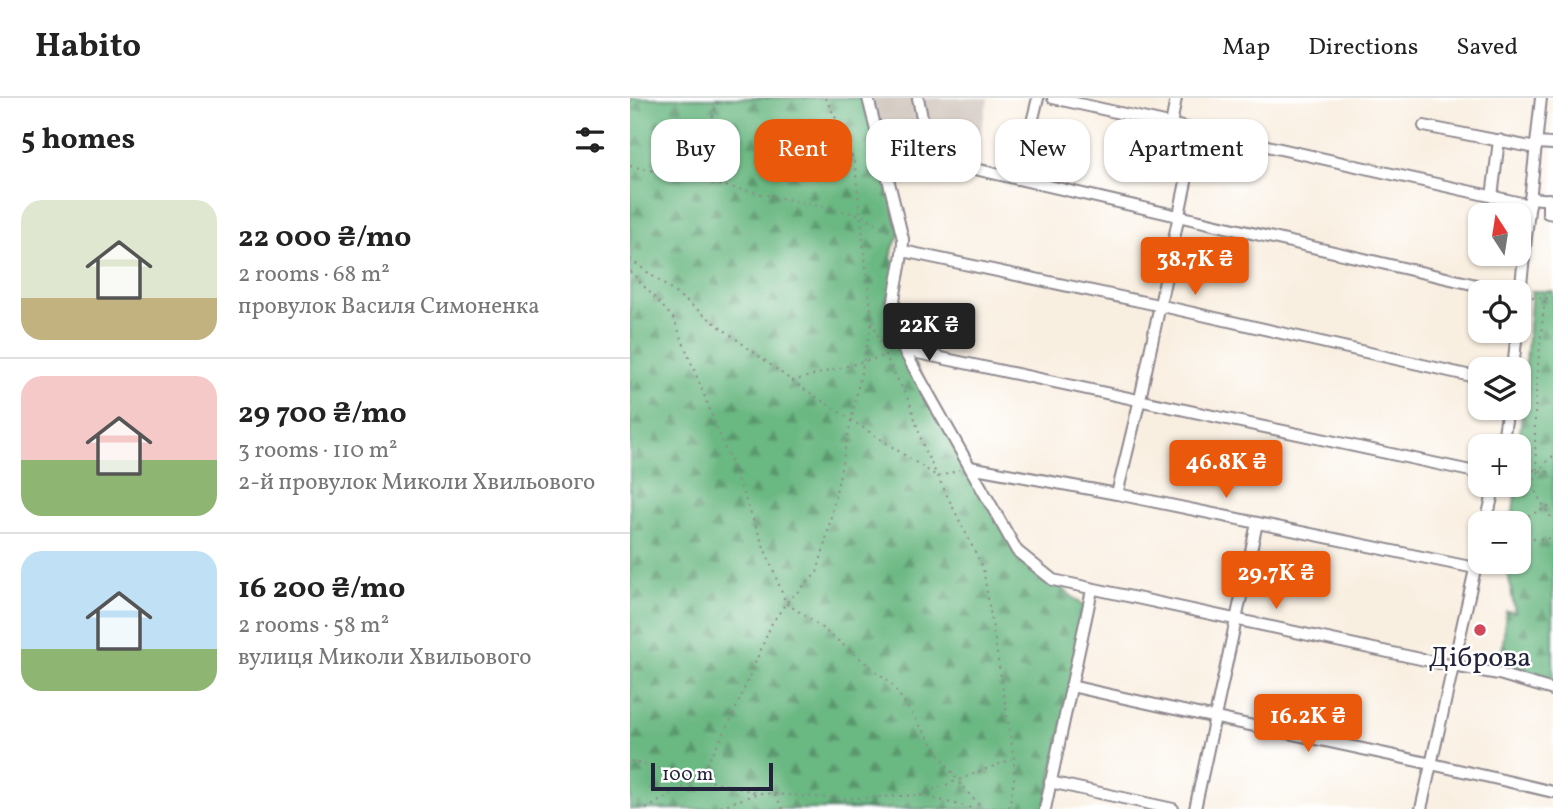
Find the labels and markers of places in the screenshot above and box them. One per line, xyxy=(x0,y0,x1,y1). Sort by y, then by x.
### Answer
pin: 38.7K ₴ xyxy=(1130,238,1260,297)
pin: 22K ₴ xyxy=(880,303,978,363)
pin: 46.8K ₴ xyxy=(1161,440,1291,500)
pin: 29.7K ₴ xyxy=(1211,552,1341,611)
marker: Діброва xyxy=(1472,622,1488,638)
place label: Діброва xyxy=(1429,639,1531,678)
pin: 16.2K ₴ xyxy=(1243,694,1373,754)

